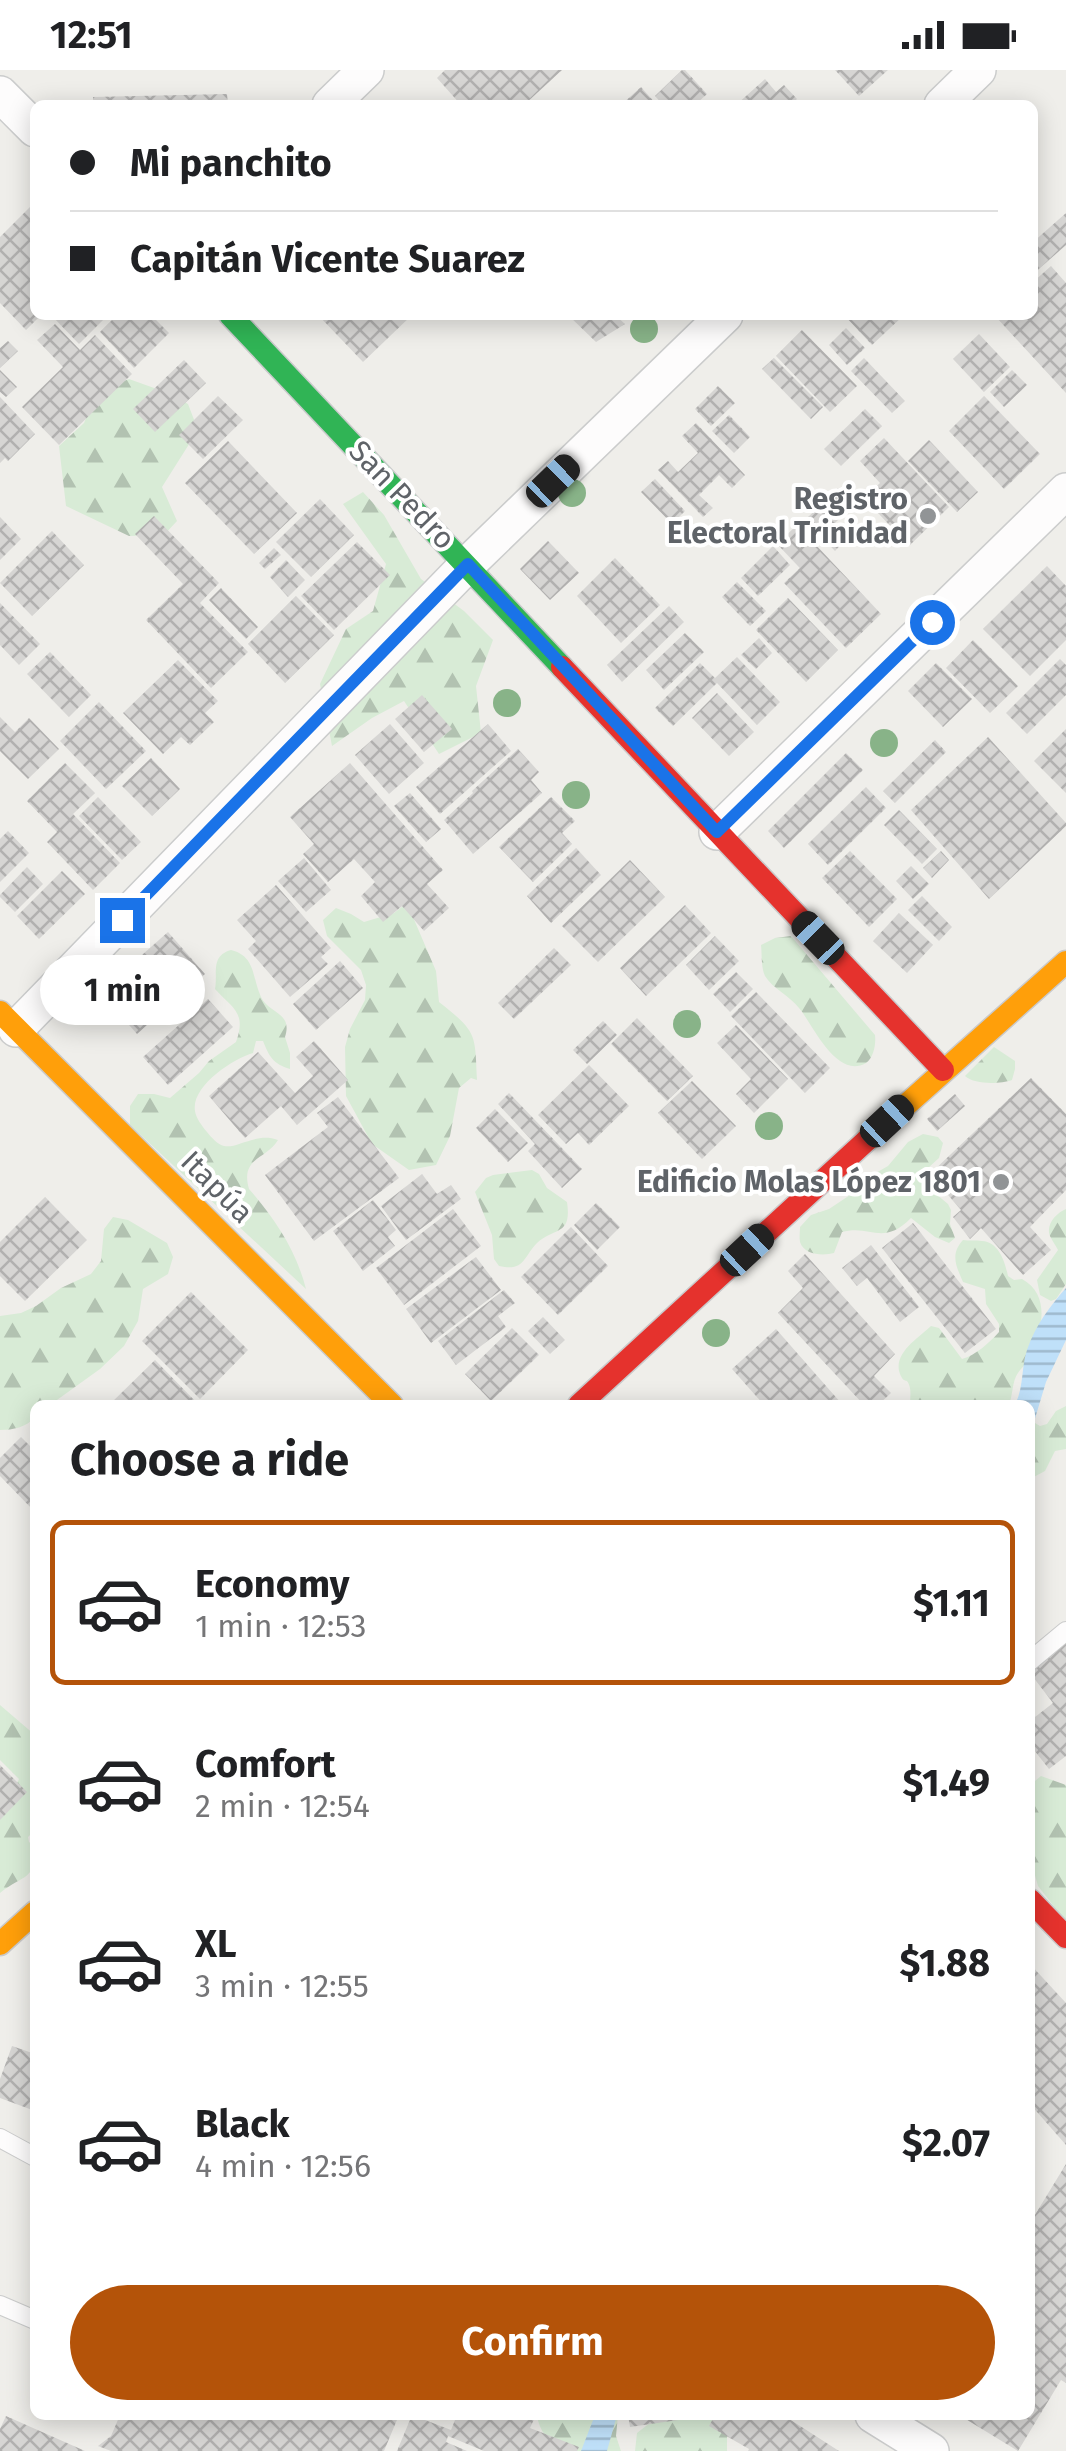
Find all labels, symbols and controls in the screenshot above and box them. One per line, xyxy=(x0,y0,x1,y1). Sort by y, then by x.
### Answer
text: 12:51 xyxy=(50,12,133,58)
text: Mi panchito xyxy=(130,140,332,186)
text: Capitán Vicente Suarez xyxy=(130,236,525,282)
street label: San Pedro xyxy=(341,433,463,557)
car xyxy=(521,449,585,513)
place label: Registro Electoral Trinidad xyxy=(667,481,908,551)
marker: Registro Electoral Trinidad xyxy=(917,505,939,527)
route start xyxy=(910,600,955,645)
route end xyxy=(100,898,145,943)
car xyxy=(786,906,850,970)
callout: 1 min xyxy=(39,955,204,1025)
text: 1 min xyxy=(84,971,161,1009)
car xyxy=(855,1090,919,1152)
street label: Itapúa xyxy=(173,1143,261,1231)
place label: Edificio Molas López 1801 xyxy=(637,1164,981,1200)
marker: Edificio Molas López 1801 xyxy=(990,1171,1012,1193)
car xyxy=(715,1219,779,1281)
text: Choose a ride xyxy=(70,1433,349,1487)
icon: car xyxy=(75,1558,165,1648)
text: Economy xyxy=(195,1561,350,1607)
text: $1.11 xyxy=(913,1580,990,1626)
text: 1 min · 12:53 xyxy=(195,1607,366,1645)
icon: car xyxy=(75,1738,165,1828)
text: Comfort xyxy=(195,1741,336,1787)
text: $1.49 xyxy=(903,1760,990,1806)
text: 2 min · 12:54 xyxy=(195,1787,370,1825)
icon: car xyxy=(75,1918,165,2008)
text: XL xyxy=(195,1921,237,1967)
text: $1.88 xyxy=(900,1940,990,1986)
text: 3 min · 12:55 xyxy=(195,1967,369,2005)
icon: car xyxy=(75,2098,165,2188)
text: Black xyxy=(195,2101,290,2147)
text: $2.07 xyxy=(902,2120,990,2166)
text: 4 min · 12:56 xyxy=(195,2147,371,2185)
button: Confirm xyxy=(70,2285,995,2400)

